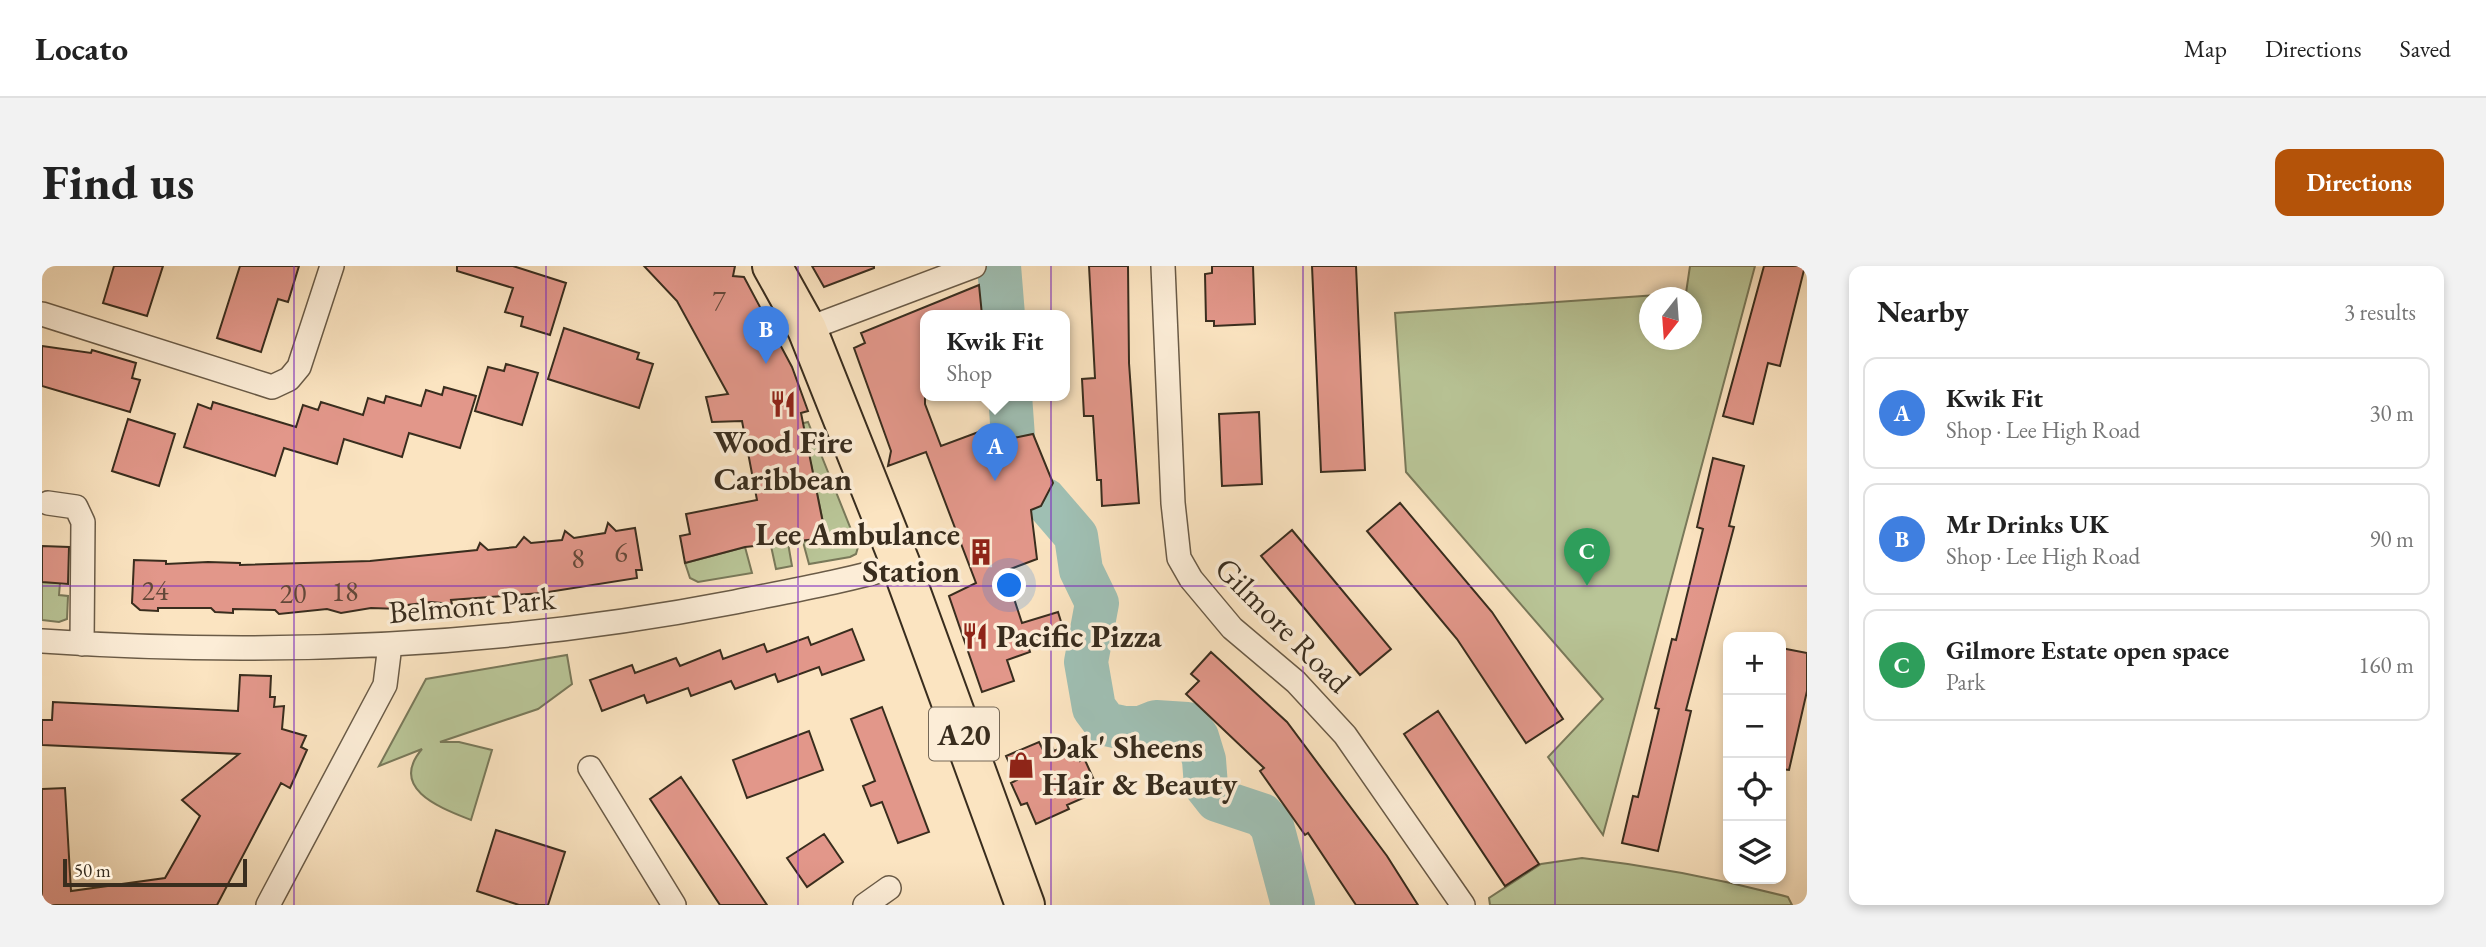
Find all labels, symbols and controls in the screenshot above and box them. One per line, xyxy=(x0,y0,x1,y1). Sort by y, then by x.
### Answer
text: Locato xyxy=(35,27,128,70)
text: Map xyxy=(2184,33,2227,64)
text: Directions xyxy=(2265,33,2362,64)
text: Saved xyxy=(2400,33,2451,64)
button: Directions xyxy=(2275,149,2444,216)
text: Find us xyxy=(42,150,194,214)
house number: 7 xyxy=(712,282,726,318)
north arrow xyxy=(1639,287,1702,350)
text: Nearby xyxy=(1877,292,1969,331)
text: 3 results xyxy=(2344,297,2416,327)
pin: B xyxy=(743,306,789,364)
popup xyxy=(920,310,1070,401)
text: Kwik Fit xyxy=(946,324,1044,358)
text: Shop xyxy=(946,358,992,388)
text: Kwik Fit xyxy=(1946,381,2043,415)
restaurant icon: Wood Fire Caribbean xyxy=(768,389,798,419)
text: A xyxy=(1894,398,1910,428)
text: 30 m xyxy=(2369,398,2414,428)
text: Shop · Lee High Road xyxy=(1946,415,2140,445)
place label: Wood Fire Caribbean xyxy=(713,421,853,500)
pin: A xyxy=(972,423,1018,481)
text: Mr Drinks UK xyxy=(1946,507,2109,541)
place label: Lee Ambulance Station xyxy=(755,513,960,592)
text: B xyxy=(1895,524,1909,554)
text: 90 m xyxy=(2369,524,2414,554)
pin: C xyxy=(1564,528,1610,586)
house number: 6 xyxy=(614,534,628,570)
building icon: Lee Ambulance Station xyxy=(966,537,996,567)
house number: 8 xyxy=(571,540,585,576)
text: Shop · Lee High Road xyxy=(1946,541,2140,571)
street label: Gilmore Road xyxy=(1206,548,1361,703)
your location xyxy=(992,568,1026,602)
house number: 24 xyxy=(142,572,169,608)
house number: 18 xyxy=(332,573,358,609)
house number: 20 xyxy=(280,575,306,611)
street label: Belmont Park xyxy=(387,577,558,633)
place label: Pacific Pizza xyxy=(996,615,1163,657)
restaurant icon: Pacific Pizza xyxy=(960,621,990,651)
map controls xyxy=(1723,632,1786,884)
button: + xyxy=(1723,632,1786,695)
text: Gilmore Estate open space xyxy=(1946,633,2229,667)
text: C xyxy=(1894,650,1910,680)
text: 160 m xyxy=(2358,650,2414,680)
text: Park xyxy=(1946,667,1985,697)
button: − xyxy=(1723,695,1786,758)
road number: A20 xyxy=(929,708,999,761)
place label: Dak' Sheens Hair & Beauty xyxy=(1042,726,1238,805)
shop icon: Dak' Sheens Hair & Beauty xyxy=(1006,750,1036,780)
button: locate xyxy=(1723,758,1786,821)
button: layers xyxy=(1723,821,1786,884)
scale bar xyxy=(63,856,247,888)
text: 50 m xyxy=(74,858,111,883)

